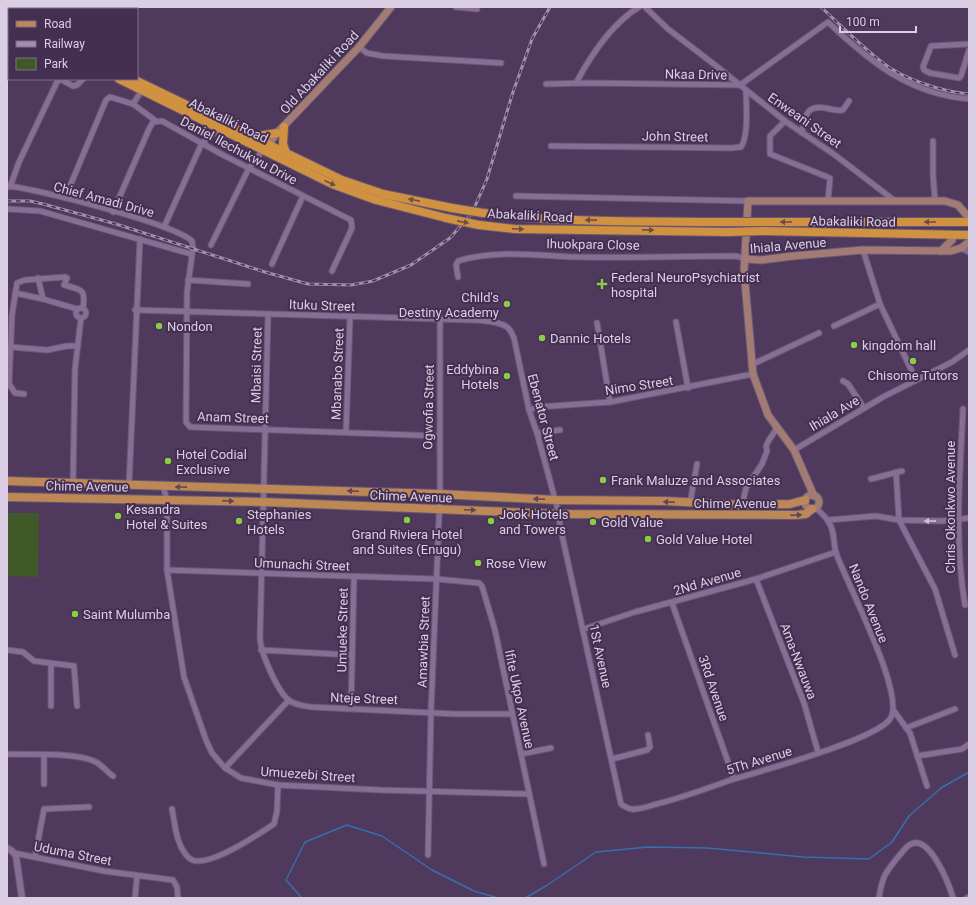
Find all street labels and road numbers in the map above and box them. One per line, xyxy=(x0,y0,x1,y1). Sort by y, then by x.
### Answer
street label: Old Abakaliki Road xyxy=(277,28,362,117)
street label: Nkaa Drive xyxy=(665,66,727,83)
street label: Enweani Street xyxy=(765,90,844,151)
street label: Abakaliki Road xyxy=(187,95,271,146)
street label: Daniel Ilechukwu Drive xyxy=(178,113,300,188)
street label: John Street xyxy=(642,128,708,145)
street label: Chief Amadi Drive xyxy=(52,179,156,220)
street label: Abakaliki Road xyxy=(487,206,573,225)
street label: Abakaliki Road xyxy=(810,213,896,230)
street label: Ihiala Avenue xyxy=(749,235,827,256)
street label: Ihuokpara Close xyxy=(546,236,640,253)
street label: Ituku Street xyxy=(289,297,355,314)
street label: Mbaisi Street xyxy=(248,327,265,403)
street label: Mbanabo Street xyxy=(328,328,347,420)
street label: Ogwofia Street xyxy=(420,364,437,450)
street label: Ebenator Street xyxy=(525,372,562,462)
street label: Nimo Street xyxy=(604,373,674,398)
street label: Ihiala Ave xyxy=(807,393,862,434)
street label: Anam Street xyxy=(197,409,269,426)
street label: Chris Okonkwo Avenue xyxy=(943,441,958,573)
street label: Chime Avenue xyxy=(45,478,129,495)
street label: Chime Avenue xyxy=(369,488,453,505)
street label: Chime Avenue xyxy=(694,496,777,511)
street label: Umunachi Street xyxy=(254,555,350,574)
street label: Nando Avenue xyxy=(846,561,891,645)
street label: 2Nd Avenue xyxy=(672,565,743,598)
street label: Umueke Street xyxy=(334,587,351,673)
street label: Amawbia Street xyxy=(414,596,433,688)
street label: Ama-Nwauwa xyxy=(777,621,820,702)
street label: 1St Avenue xyxy=(586,623,615,690)
street label: Ifite Ukpo Avenue xyxy=(502,648,537,750)
street label: 3Rd Avenue xyxy=(695,653,732,723)
street label: Nteje Street xyxy=(330,690,398,707)
street label: 5Th Avenue xyxy=(724,743,794,778)
street label: Umuezebi Street xyxy=(260,764,356,785)
street label: Uduma Street xyxy=(33,839,113,868)

